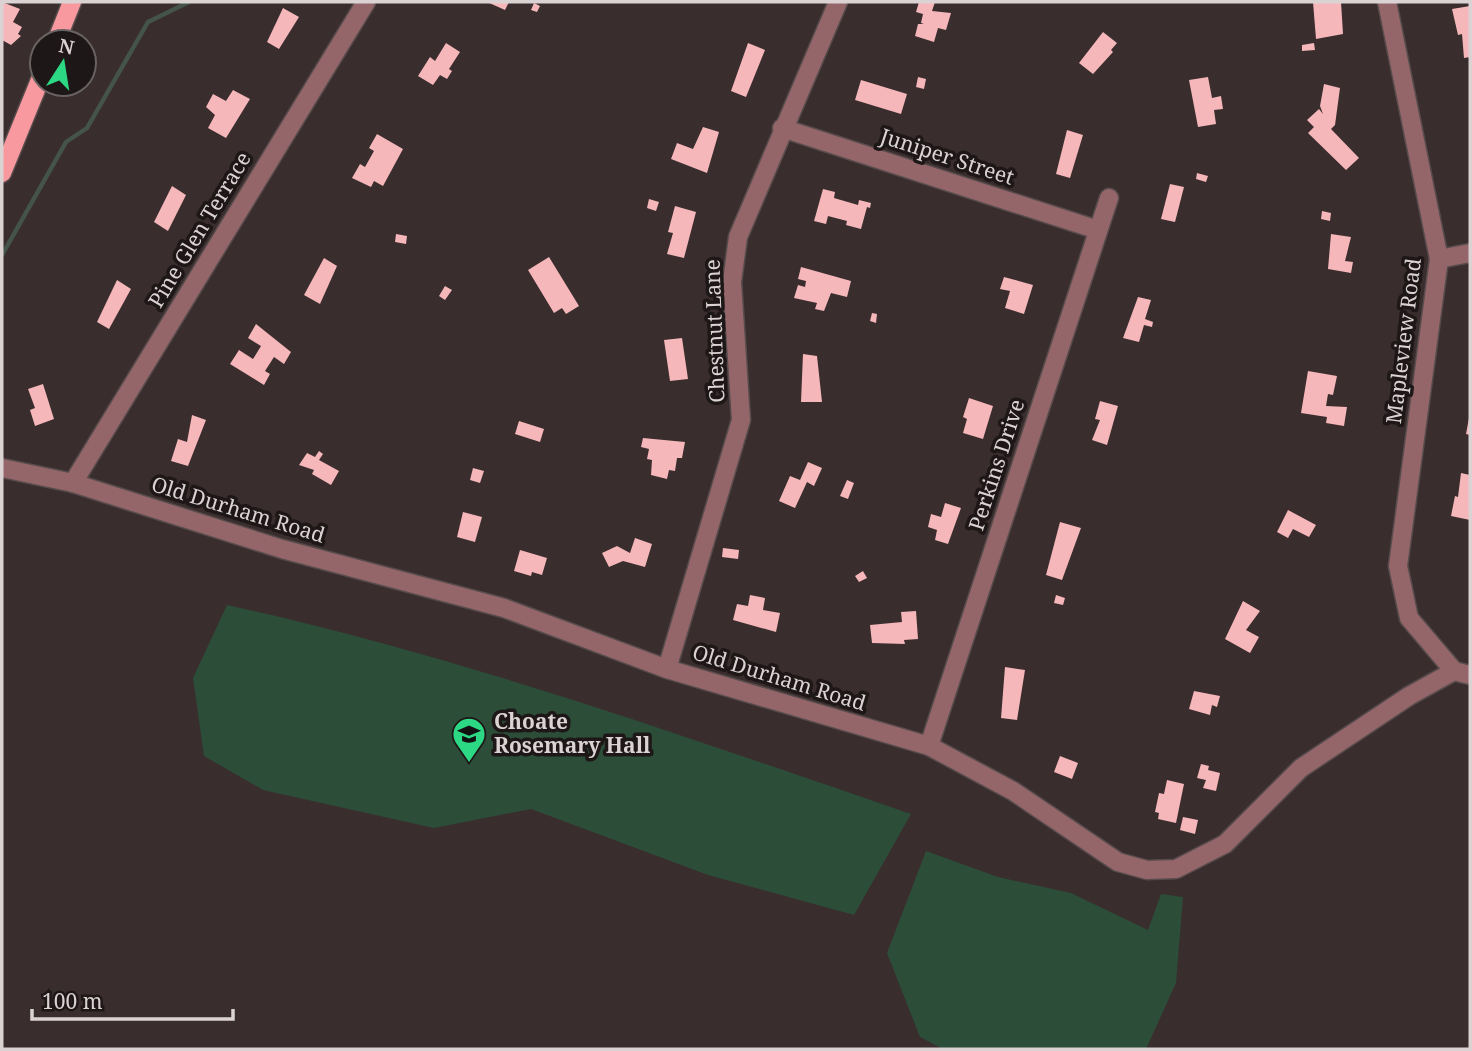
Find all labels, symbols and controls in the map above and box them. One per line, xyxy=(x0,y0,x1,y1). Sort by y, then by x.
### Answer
north arrow xyxy=(28,28,98,98)
text: N xyxy=(57,32,77,61)
street label: Juniper Street xyxy=(876,121,1018,191)
street label: Pine Glen Terrace xyxy=(142,146,257,313)
street label: Mapleview Road xyxy=(1379,256,1427,425)
street label: Chestnut Lane xyxy=(698,259,731,403)
street label: Perkins Drive xyxy=(962,395,1030,534)
street label: Old Durham Road xyxy=(148,469,329,549)
street label: Old Durham Road xyxy=(689,637,870,717)
place label: Choate Rosemary Hall xyxy=(494,707,651,759)
school or university icon: Choate Rosemary Hall xyxy=(450,715,488,764)
scale bar xyxy=(32,978,233,1022)
text: 100 m xyxy=(42,987,103,1015)

